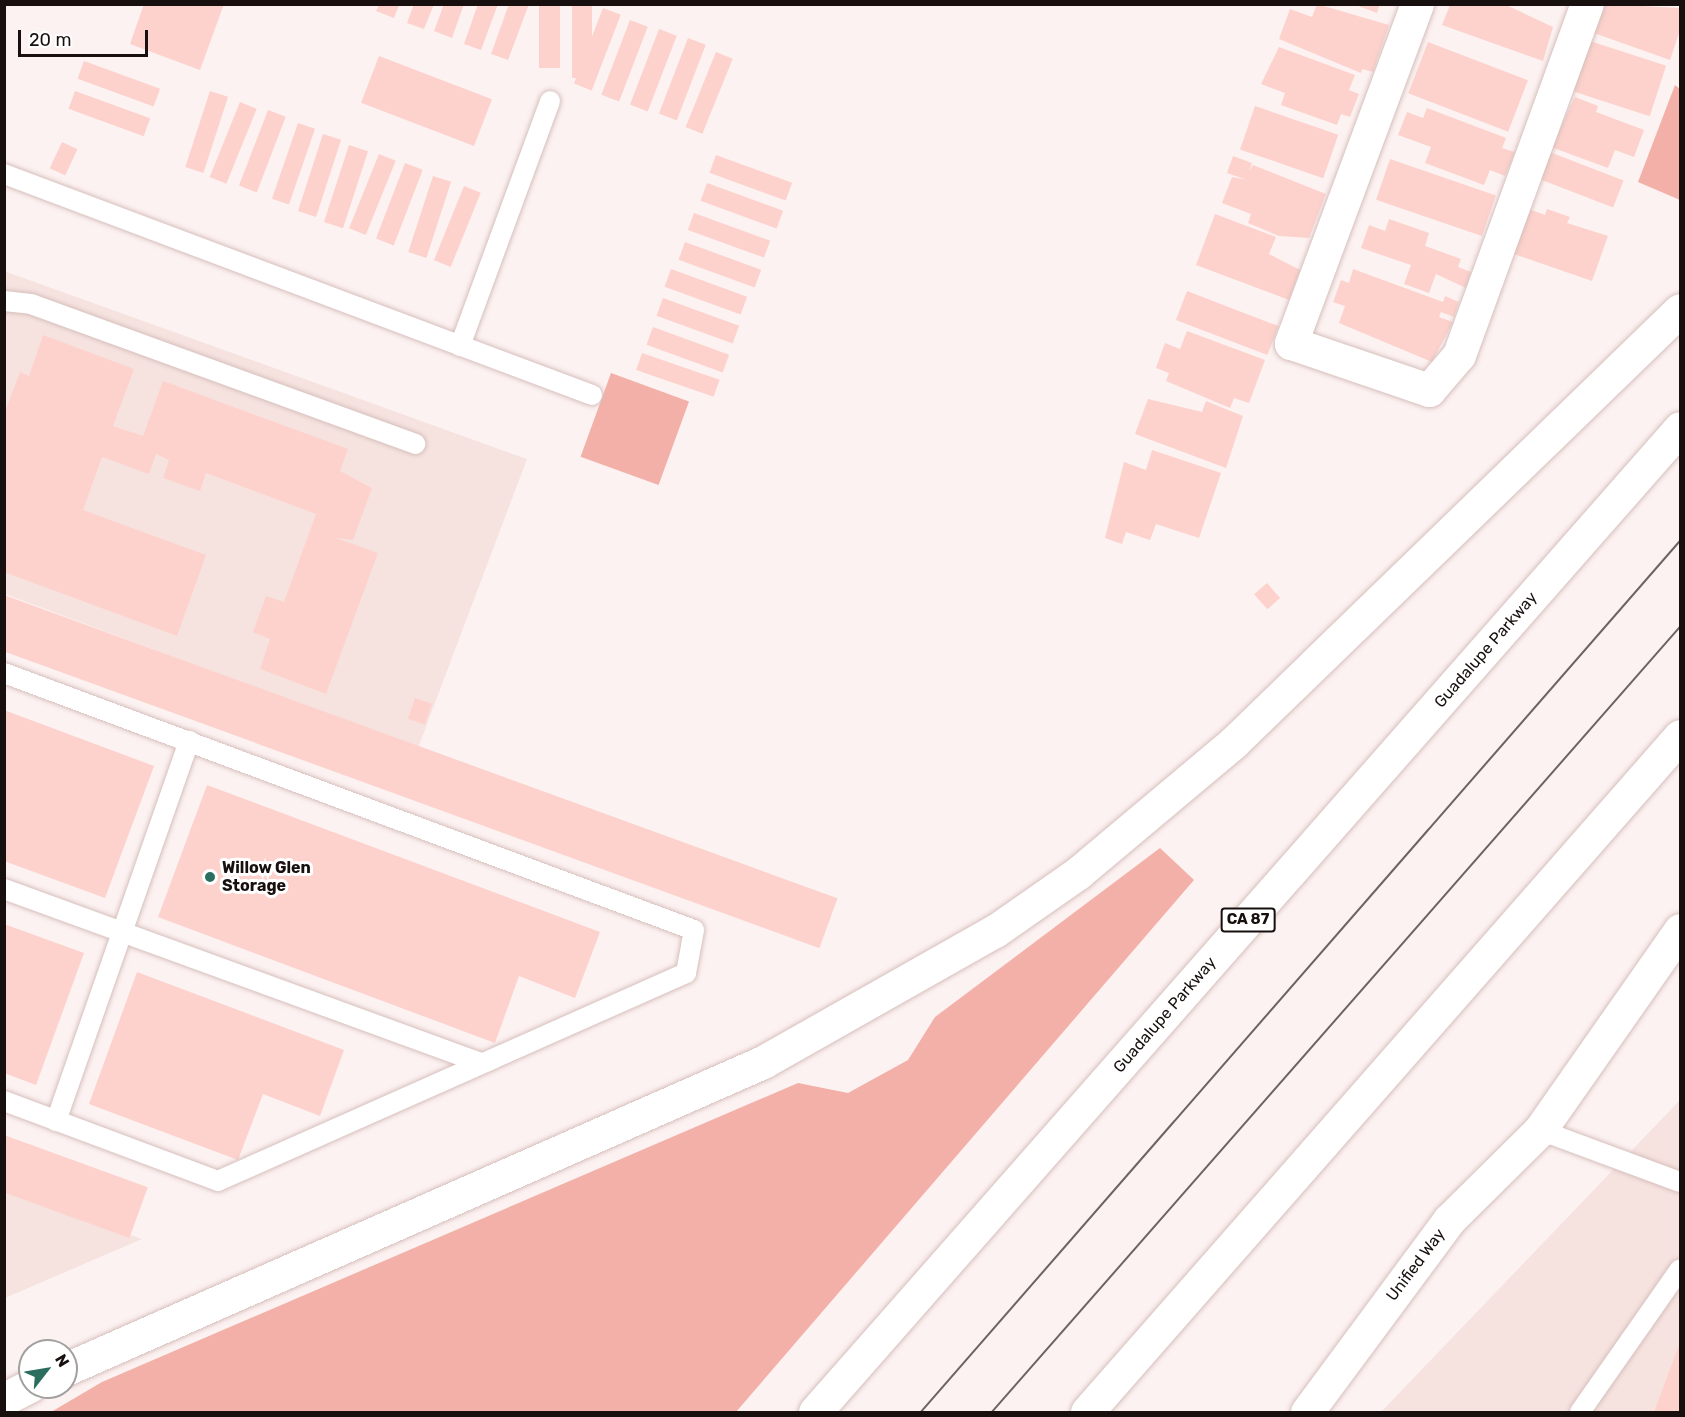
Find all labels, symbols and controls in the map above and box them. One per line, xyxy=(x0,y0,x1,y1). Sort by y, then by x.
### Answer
scale bar xyxy=(21,18,152,56)
text: 20 m xyxy=(29,29,71,51)
street label: Guadalupe Parkway xyxy=(1431,588,1541,712)
place label: Willow Glen Storage xyxy=(222,858,311,896)
marker: Willow Glen Storage xyxy=(203,870,217,884)
road number: CA 87 xyxy=(1220,908,1276,932)
street label: Guadalupe Parkway xyxy=(1110,953,1220,1077)
street label: Unified Way xyxy=(1382,1225,1450,1305)
north arrow xyxy=(18,1339,78,1399)
text: N xyxy=(51,1351,73,1370)

